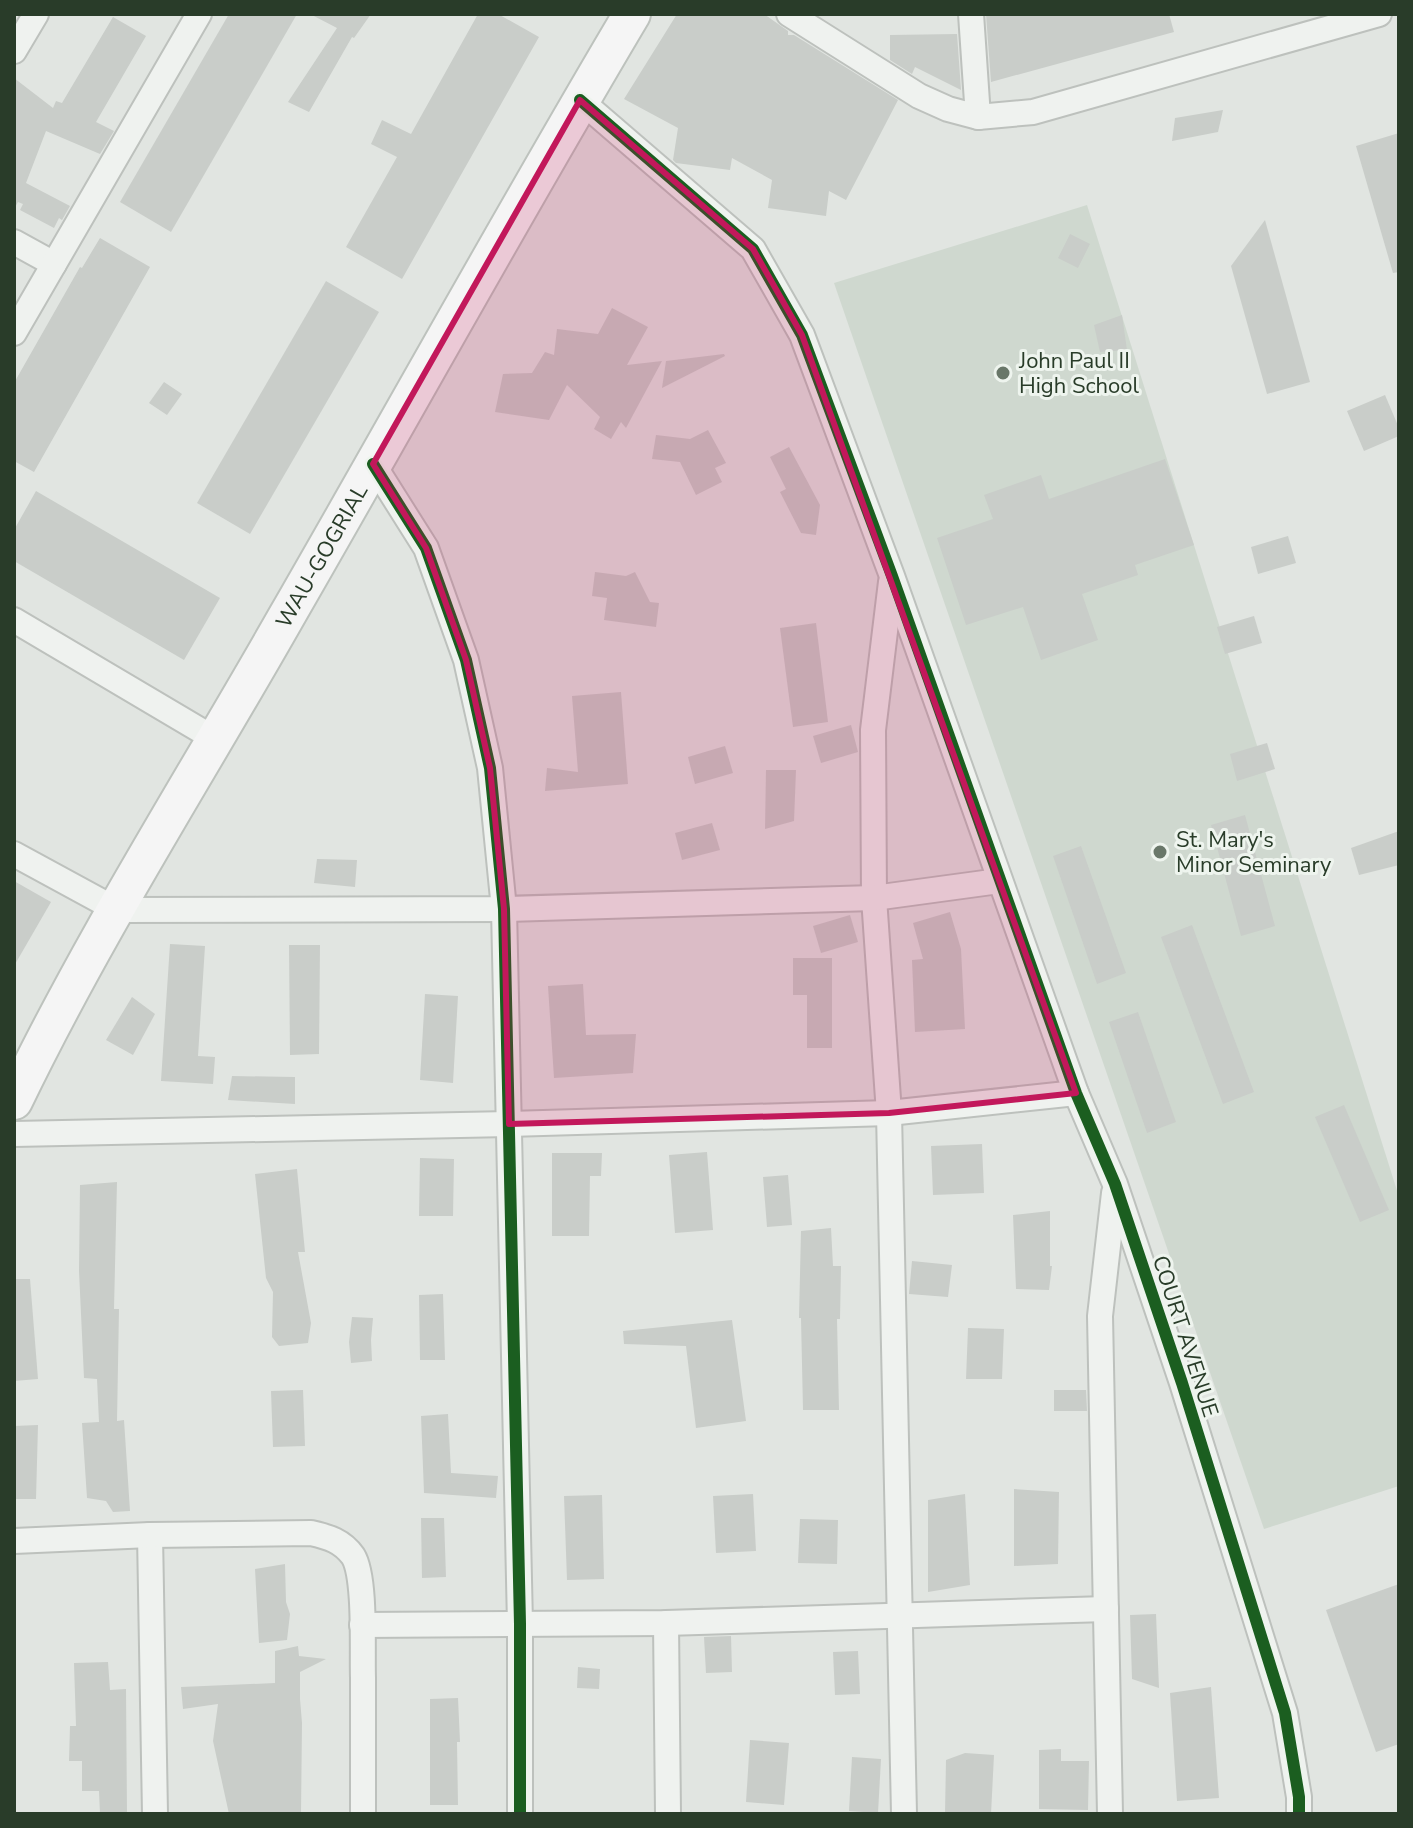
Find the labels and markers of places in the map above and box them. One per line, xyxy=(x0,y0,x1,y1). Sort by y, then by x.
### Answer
place label: John Paul II High School xyxy=(1018,346,1140,401)
marker: John Paul II High School xyxy=(994,364,1012,382)
place label: St. Mary's Minor Seminary xyxy=(1176,825,1332,880)
marker: St. Mary's Minor Seminary xyxy=(1151,843,1169,861)

